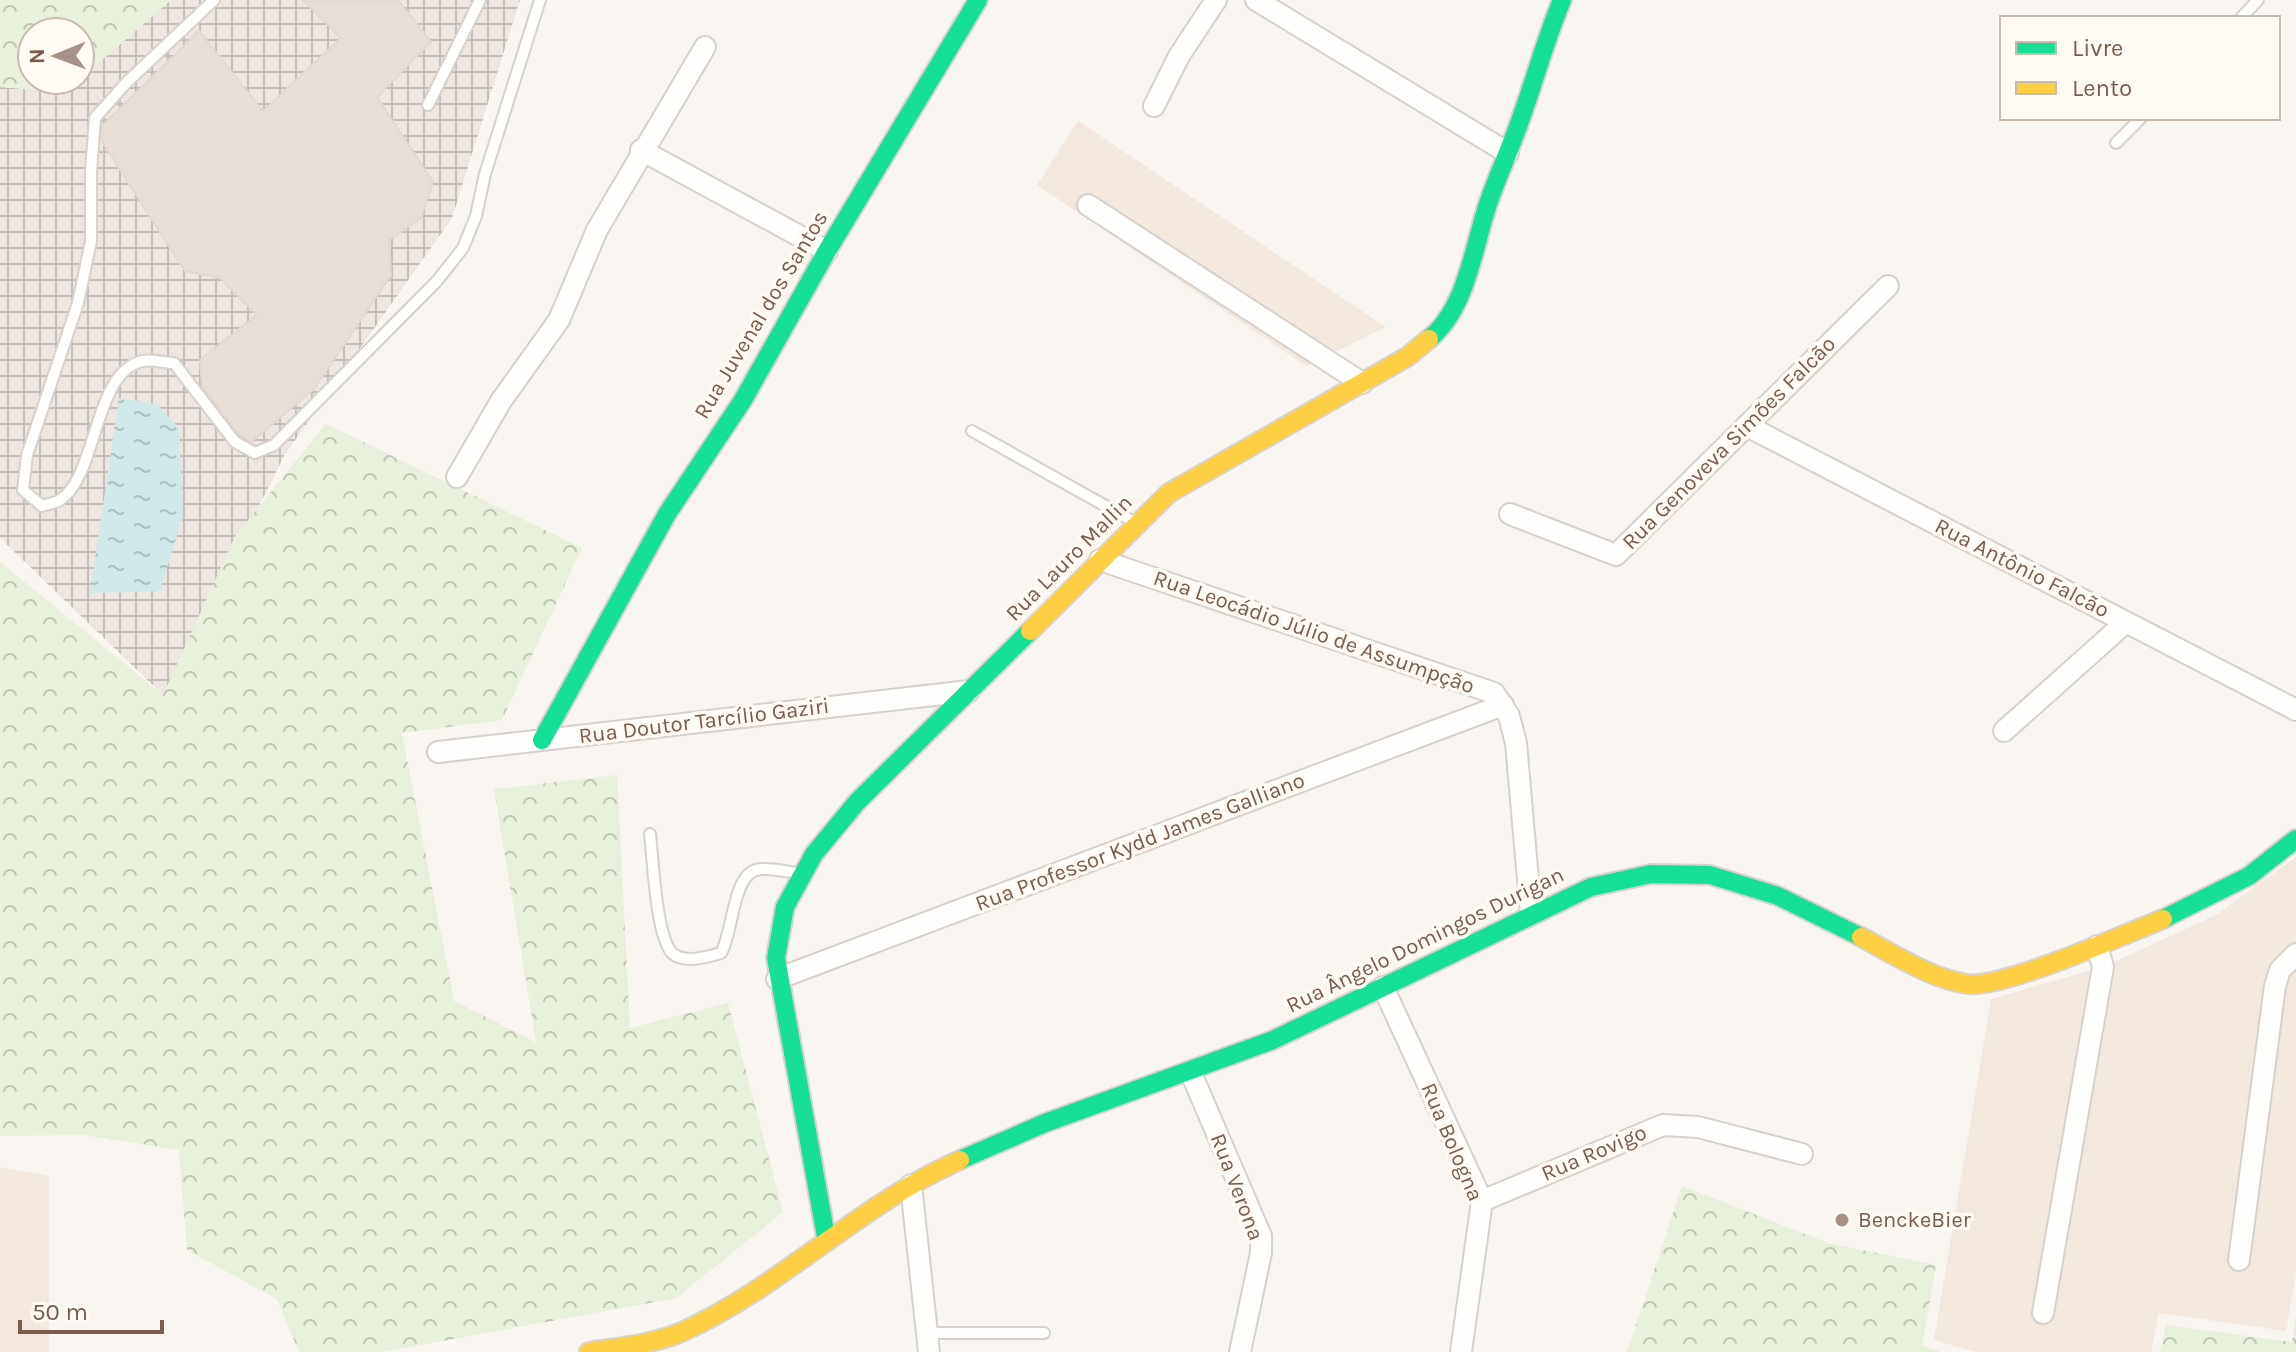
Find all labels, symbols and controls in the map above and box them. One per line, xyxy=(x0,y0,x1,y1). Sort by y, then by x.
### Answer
north arrow xyxy=(16,16,96,96)
legend xyxy=(2000,16,2280,120)
text: Livre xyxy=(2072,34,2123,62)
text: N xyxy=(24,48,50,64)
text: Lento xyxy=(2072,74,2132,102)
street label: Rua Juvenal dos Santos xyxy=(689,206,833,424)
street label: Rua Genoveva Simões Falcão xyxy=(1617,331,1841,555)
street label: Rua Lauro Mallin xyxy=(1000,489,1138,627)
street label: Rua Antônio Falcão xyxy=(1930,513,2114,623)
street label: Rua Leocádio Júlio de Assumpção xyxy=(1150,565,1478,699)
street label: Rua Doutor Tarcílio Gaziri xyxy=(577,693,831,749)
street label: Rua Professor Kydd James Galliano xyxy=(972,767,1308,917)
street label: Rua Ângelo Domingos Durigan xyxy=(1282,861,1568,1019)
street label: Rua Bologna xyxy=(1415,1079,1489,1205)
street label: Rua Rovigo xyxy=(1538,1119,1650,1187)
street label: Rua Verona xyxy=(1205,1130,1269,1244)
place label: BenckeBier xyxy=(1858,1207,1971,1233)
marker: BenckeBier xyxy=(1833,1211,1851,1229)
scale bar xyxy=(20,1284,162,1334)
text: 50 m xyxy=(32,1298,88,1326)

